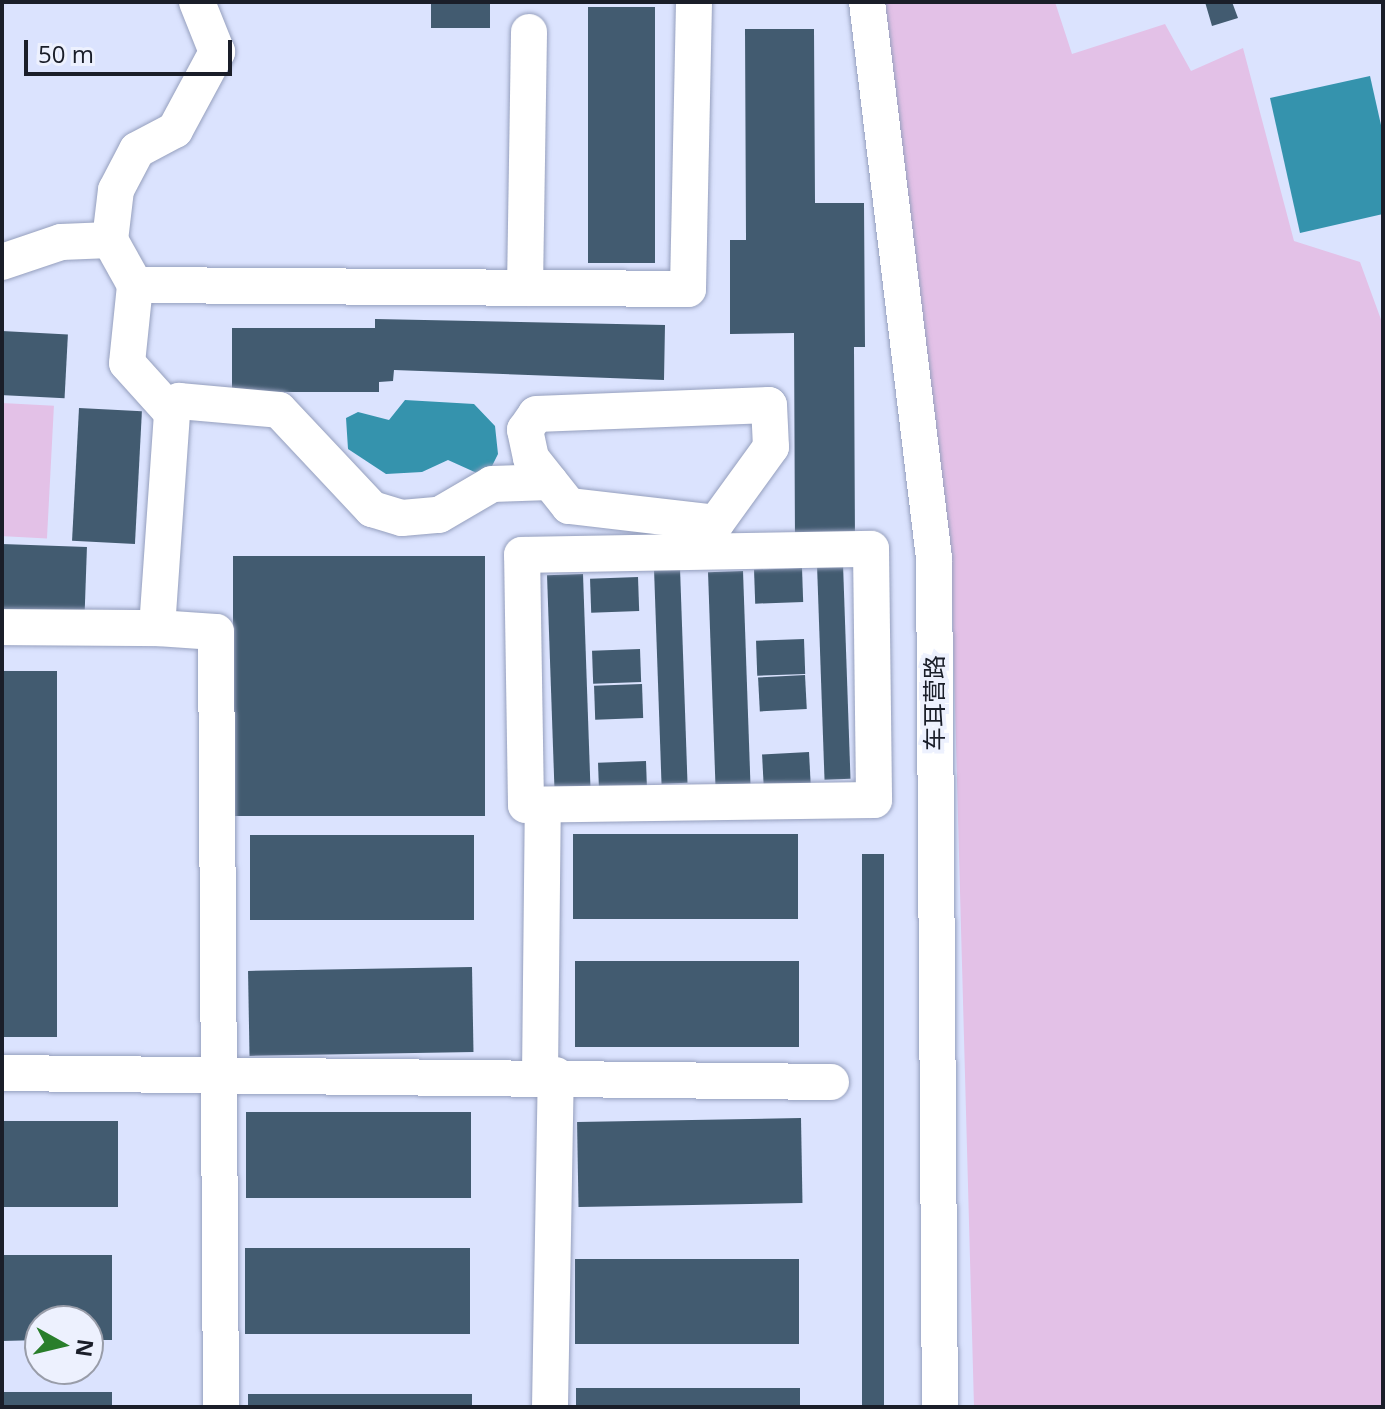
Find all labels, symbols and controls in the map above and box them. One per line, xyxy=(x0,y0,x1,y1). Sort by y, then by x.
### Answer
scale bar xyxy=(28,24,236,74)
text: 50 m xyxy=(38,37,94,70)
street label: 车耳营路 xyxy=(920,655,948,751)
north arrow xyxy=(24,1305,104,1385)
text: N xyxy=(70,1337,102,1359)

